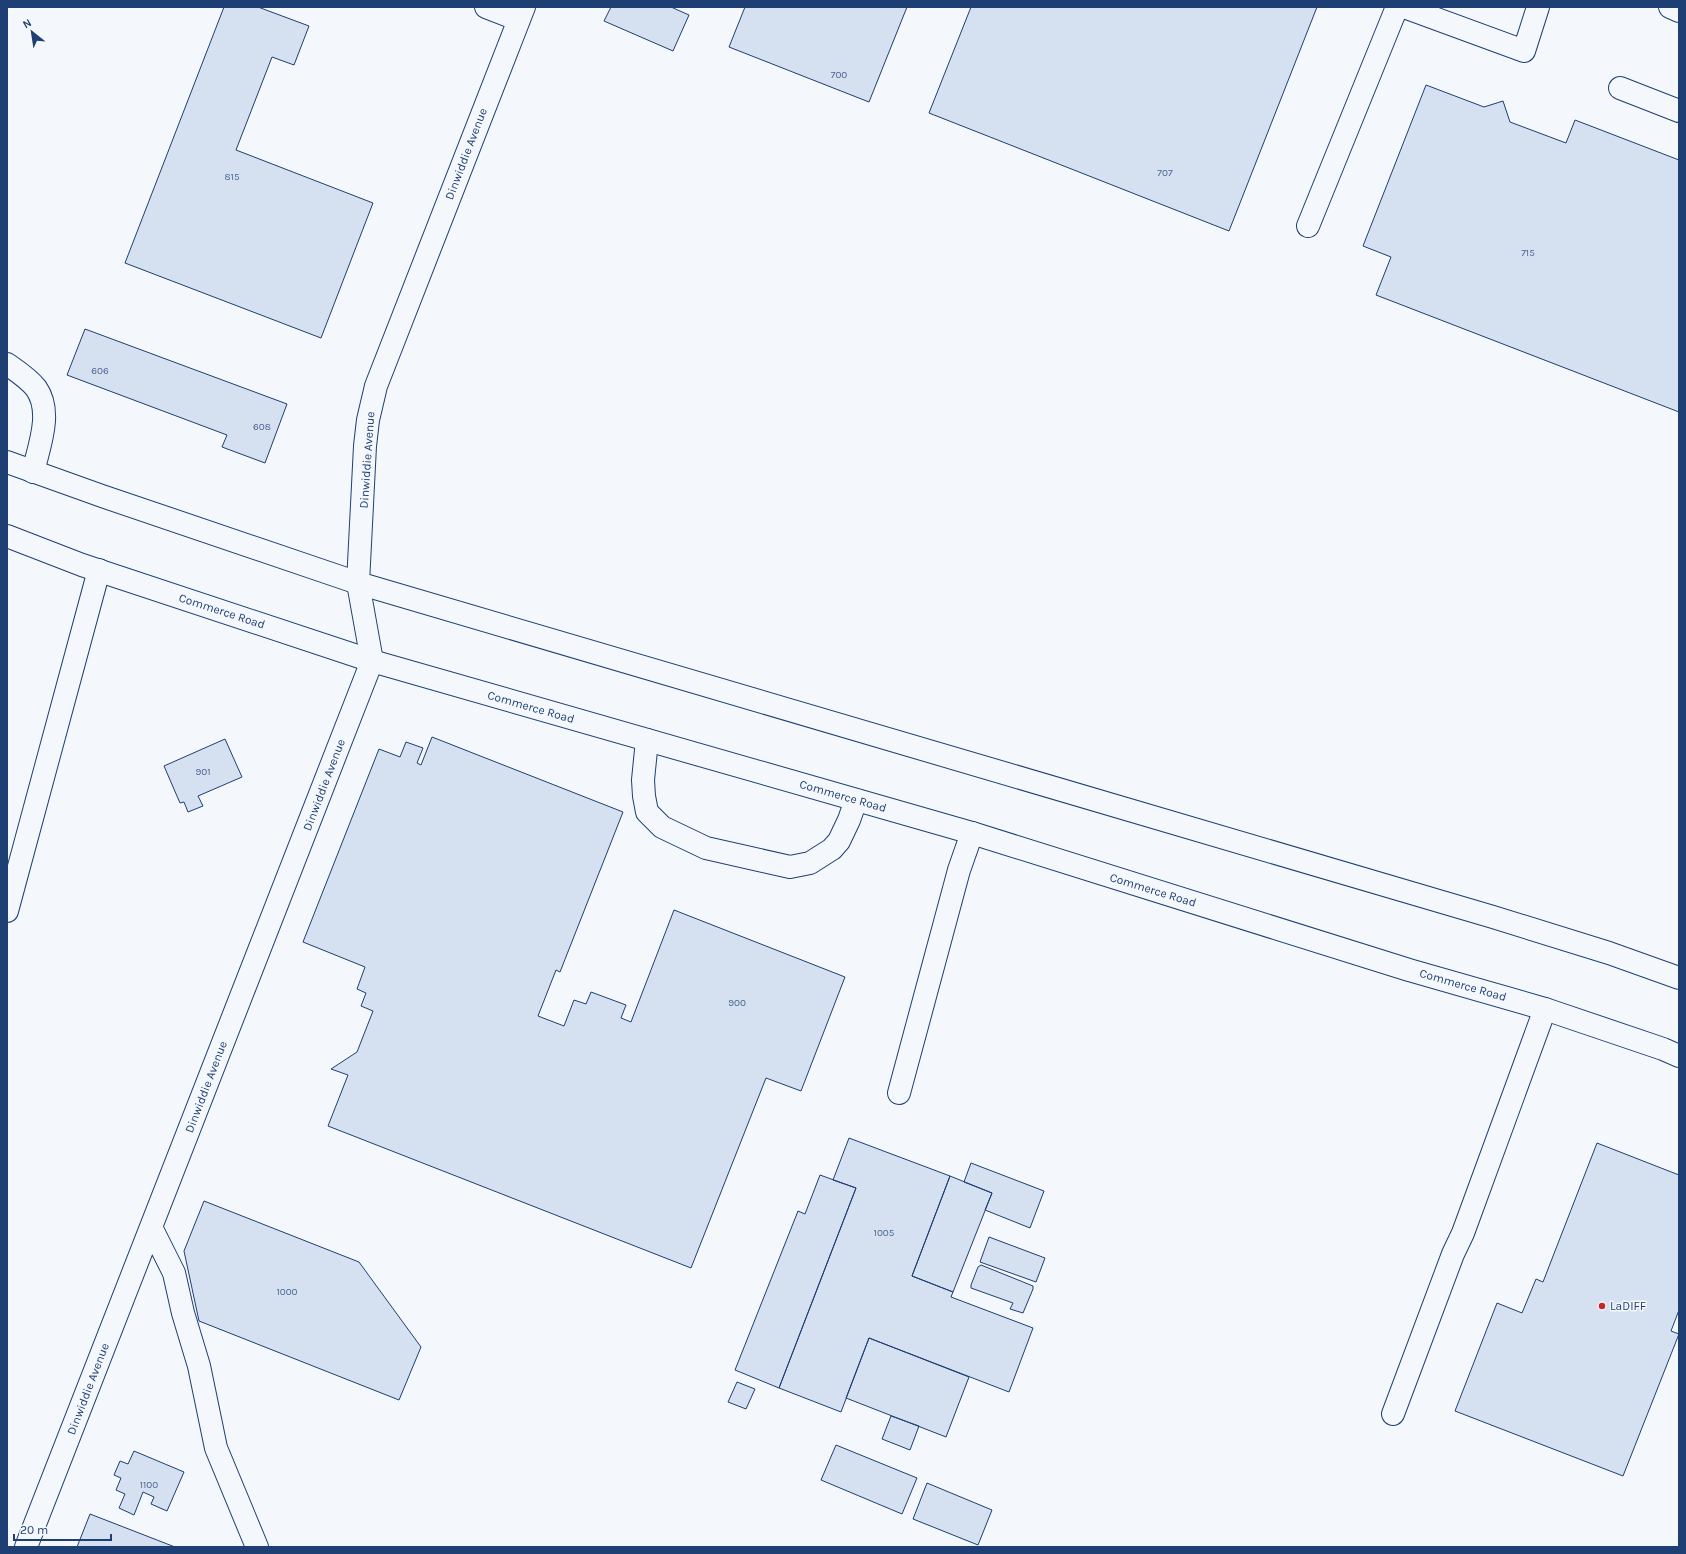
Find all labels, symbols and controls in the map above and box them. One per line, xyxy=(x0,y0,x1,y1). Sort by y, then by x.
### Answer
north arrow xyxy=(12,12,52,52)
text: N xyxy=(21,16,34,31)
house number: 700 xyxy=(831,69,847,81)
street label: Dinwiddie Avenue xyxy=(442,106,490,202)
house number: 707 xyxy=(1157,167,1173,179)
house number: 815 xyxy=(224,171,240,183)
house number: 715 xyxy=(1521,247,1535,259)
house number: 606 xyxy=(91,365,109,377)
street label: Dinwiddie Avenue xyxy=(357,411,377,509)
house number: 608 xyxy=(253,421,271,433)
street label: Commerce Road xyxy=(177,590,267,632)
street label: Commerce Road xyxy=(486,688,576,726)
street label: Dinwiddie Avenue xyxy=(300,737,348,833)
house number: 901 xyxy=(195,766,211,778)
street label: Commerce Road xyxy=(798,777,888,815)
street label: Commerce Road xyxy=(1108,870,1198,910)
street label: Commerce Road xyxy=(1418,966,1508,1004)
house number: 900 xyxy=(728,997,746,1009)
street label: Dinwiddie Avenue xyxy=(182,1039,230,1135)
house number: 1005 xyxy=(874,1227,895,1239)
house number: 1000 xyxy=(276,1286,298,1298)
place label: LaDIFF xyxy=(1610,1299,1646,1313)
marker: LaDIFF xyxy=(1597,1301,1607,1311)
street label: Dinwiddie Avenue xyxy=(64,1341,112,1437)
house number: 1100 xyxy=(140,1479,158,1491)
scale bar xyxy=(14,1516,111,1542)
text: 20 m xyxy=(20,1523,48,1537)

